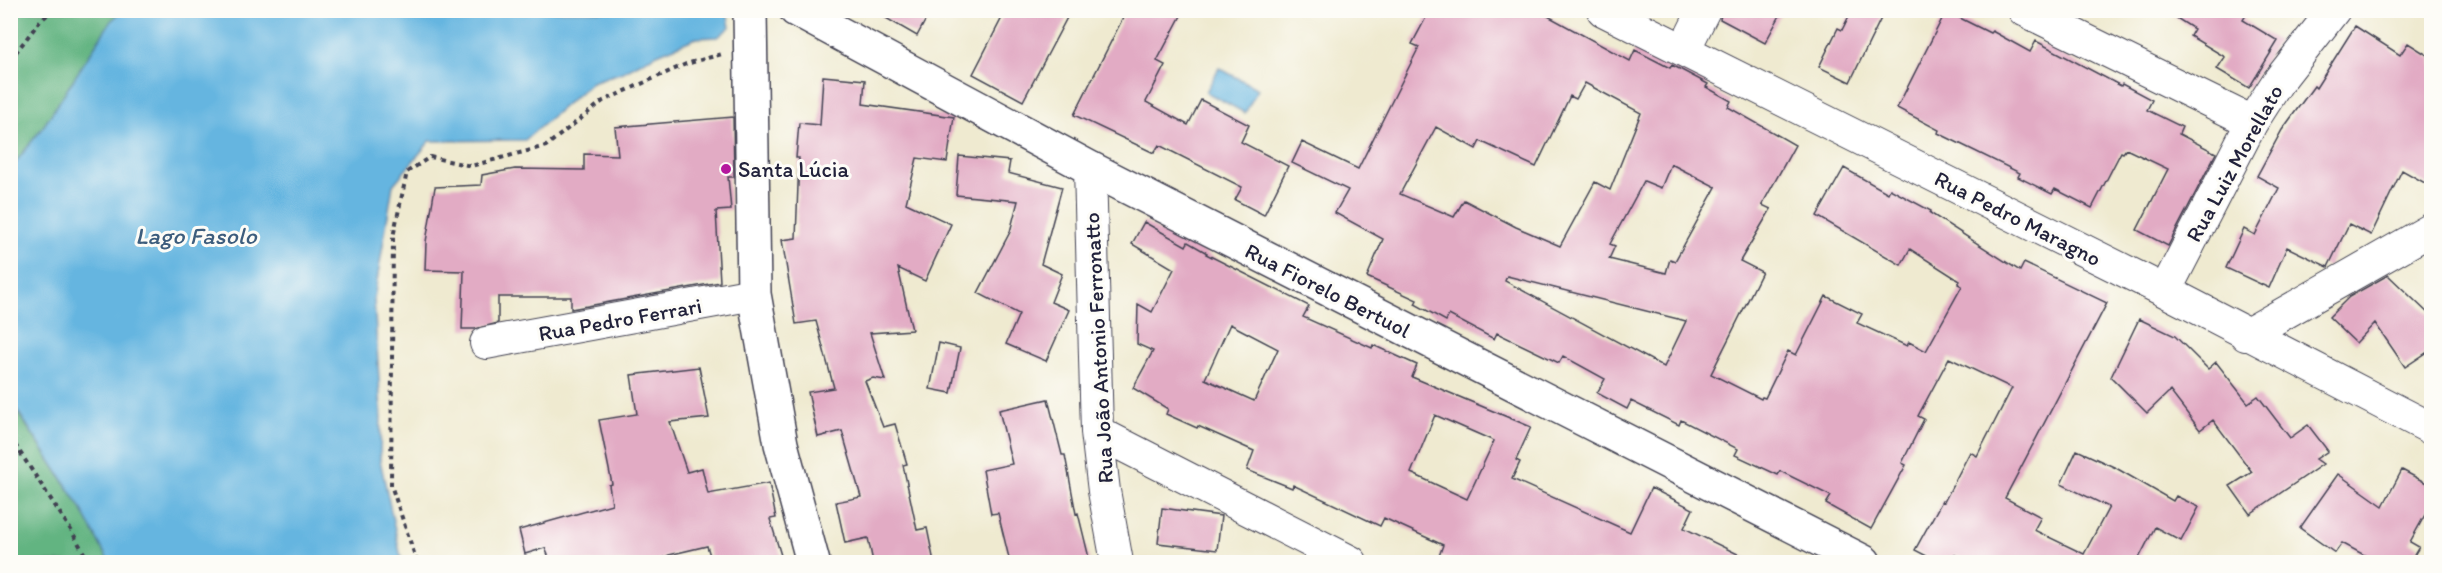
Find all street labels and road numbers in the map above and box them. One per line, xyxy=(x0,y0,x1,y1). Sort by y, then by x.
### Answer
street label: Rua Luiz Morellato xyxy=(2180,80,2289,247)
street label: Rua Pedro Maragno xyxy=(1930,165,2106,272)
street label: Rua João Antonio Ferronatto xyxy=(1078,212,1119,484)
street label: Rua Fiorelo Bertuol xyxy=(1240,237,1415,344)
street label: Rua Pedro Ferrari xyxy=(536,292,704,347)

